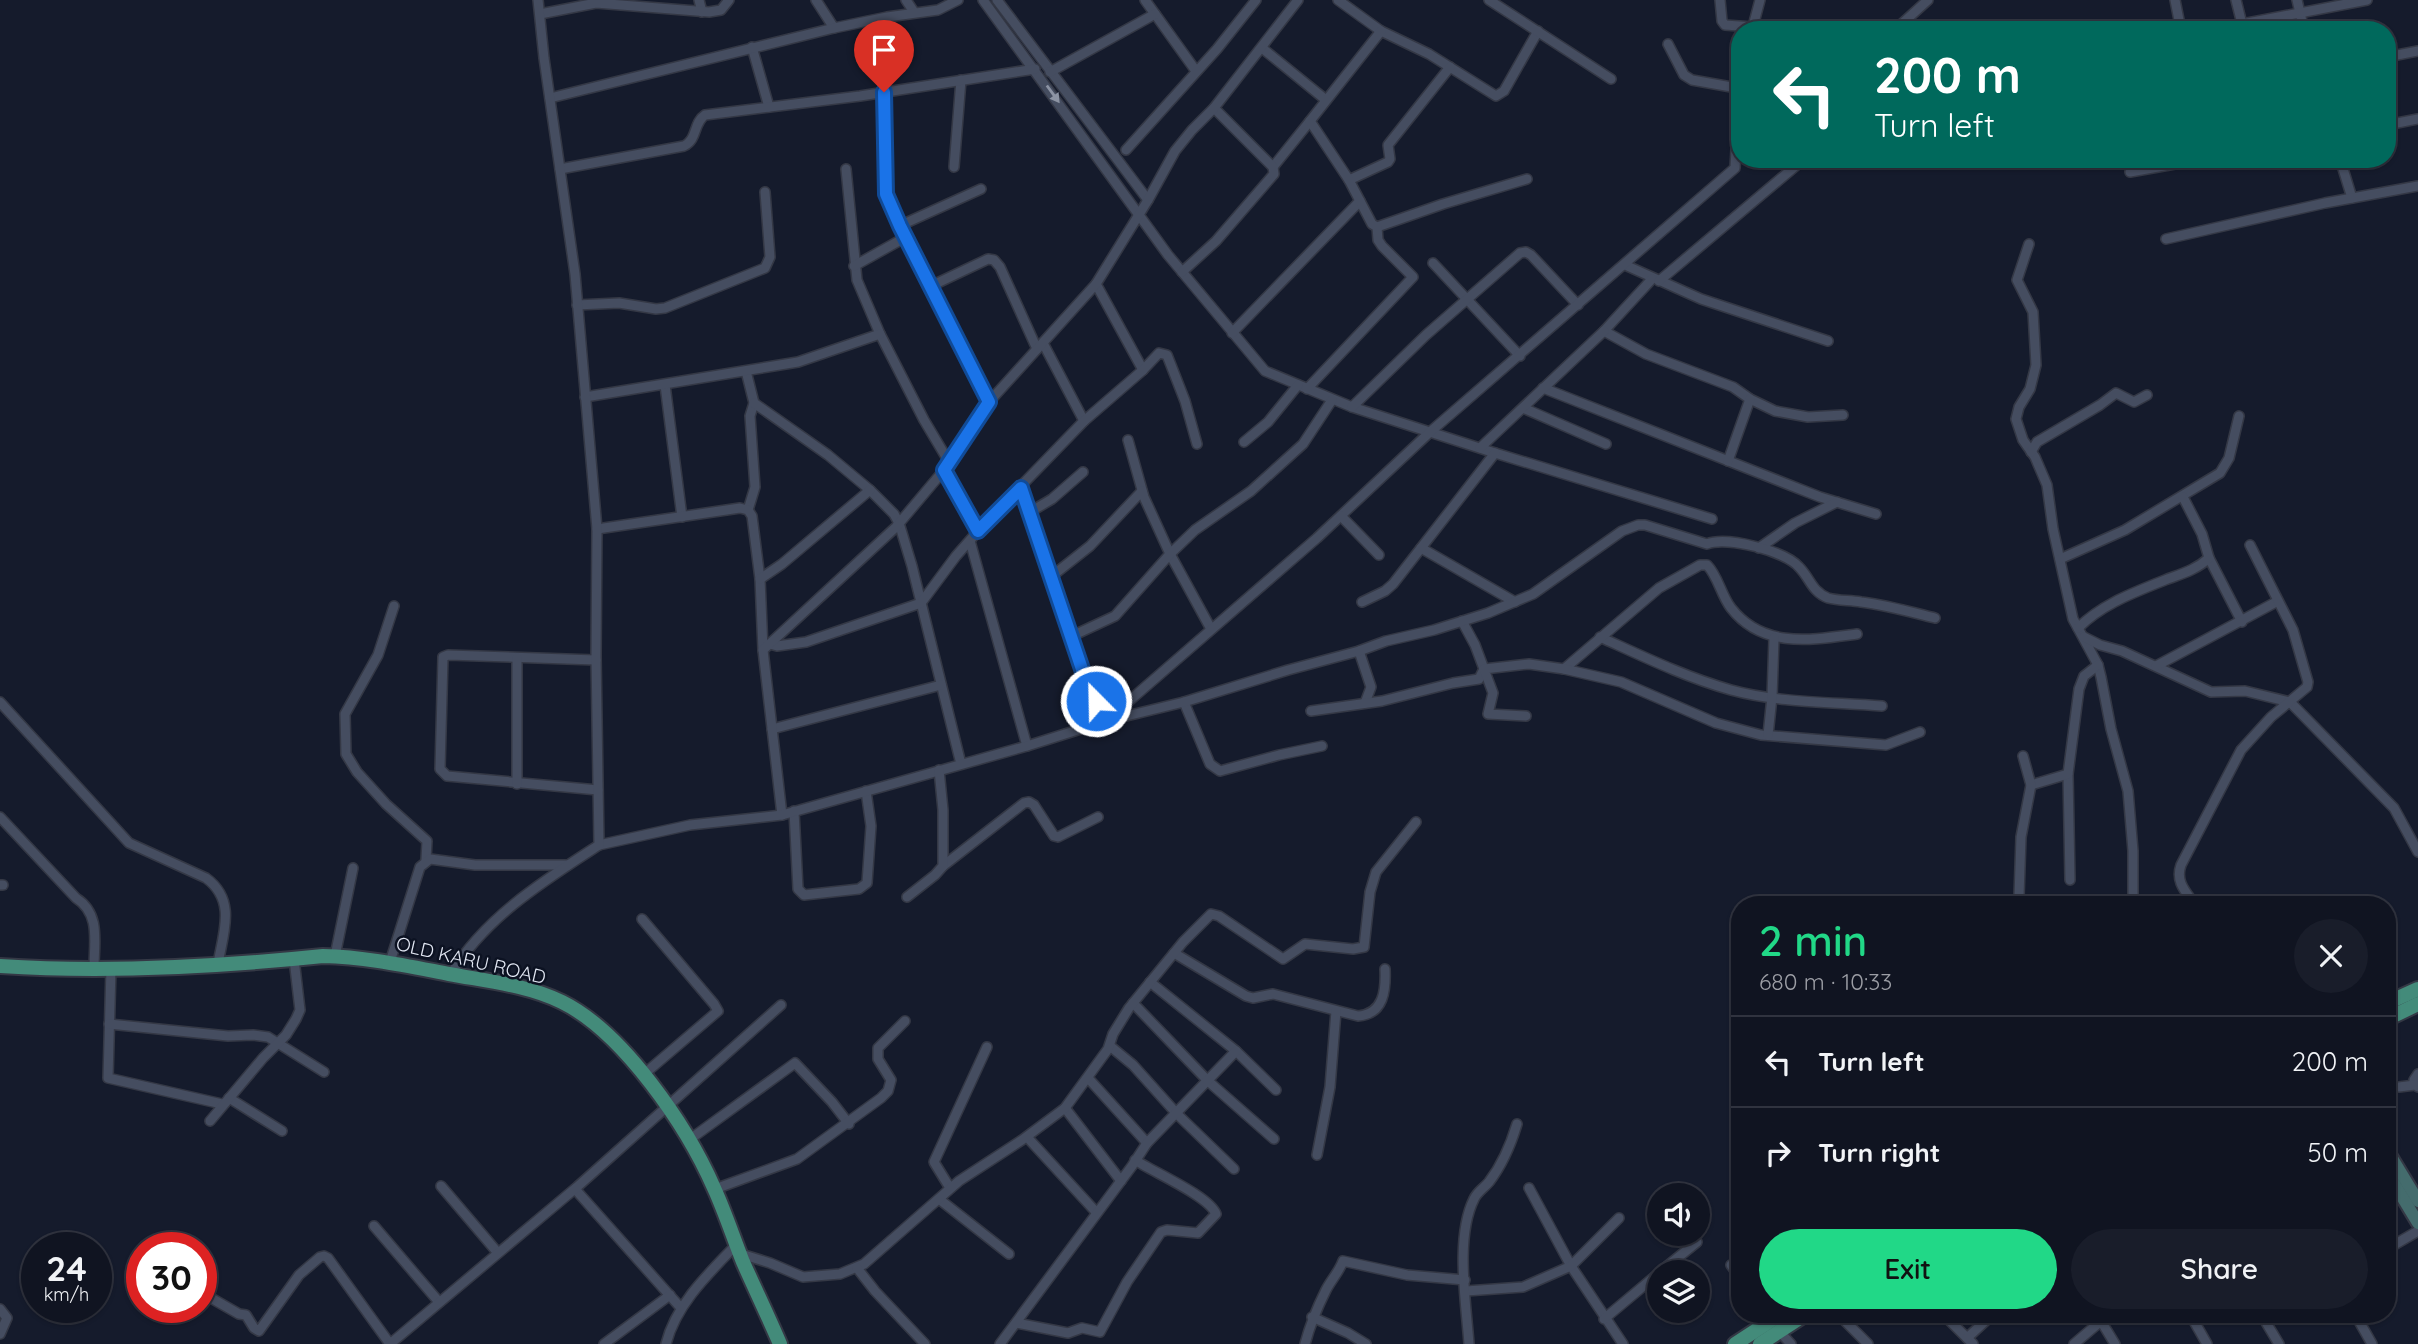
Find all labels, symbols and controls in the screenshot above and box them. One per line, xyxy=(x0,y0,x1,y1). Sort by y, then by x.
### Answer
pin xyxy=(854,20,914,92)
icon: arrive xyxy=(865,31,903,69)
text: 200 m xyxy=(1874,44,2021,105)
icon: left xyxy=(1759,49,1850,140)
one-way arrow xyxy=(1046,85,1060,103)
text: Turn left xyxy=(1874,105,1995,145)
position arrow xyxy=(1059,664,1133,738)
text: 2 min xyxy=(1759,914,1867,967)
button: close xyxy=(2294,919,2368,993)
street label: OLD KARU ROAD xyxy=(394,931,548,989)
text: 680 m · 10:33 xyxy=(1759,967,1892,996)
icon: left xyxy=(1759,1043,1797,1081)
text: Turn left xyxy=(1818,1045,1925,1078)
text: 200 m xyxy=(2292,1045,2368,1078)
icon: right xyxy=(1759,1134,1797,1172)
text: Turn right xyxy=(1818,1136,1940,1169)
text: 50 m xyxy=(2308,1136,2368,1169)
map controls xyxy=(1647,1183,1710,1323)
button: sound xyxy=(1647,1183,1710,1246)
button: Exit xyxy=(1759,1229,2057,1309)
button: Share xyxy=(2071,1229,2368,1309)
speed limit sign: 30 xyxy=(126,1232,217,1323)
text: 24 xyxy=(46,1246,87,1290)
button: layers xyxy=(1647,1260,1710,1323)
text: km/h xyxy=(44,1283,89,1306)

